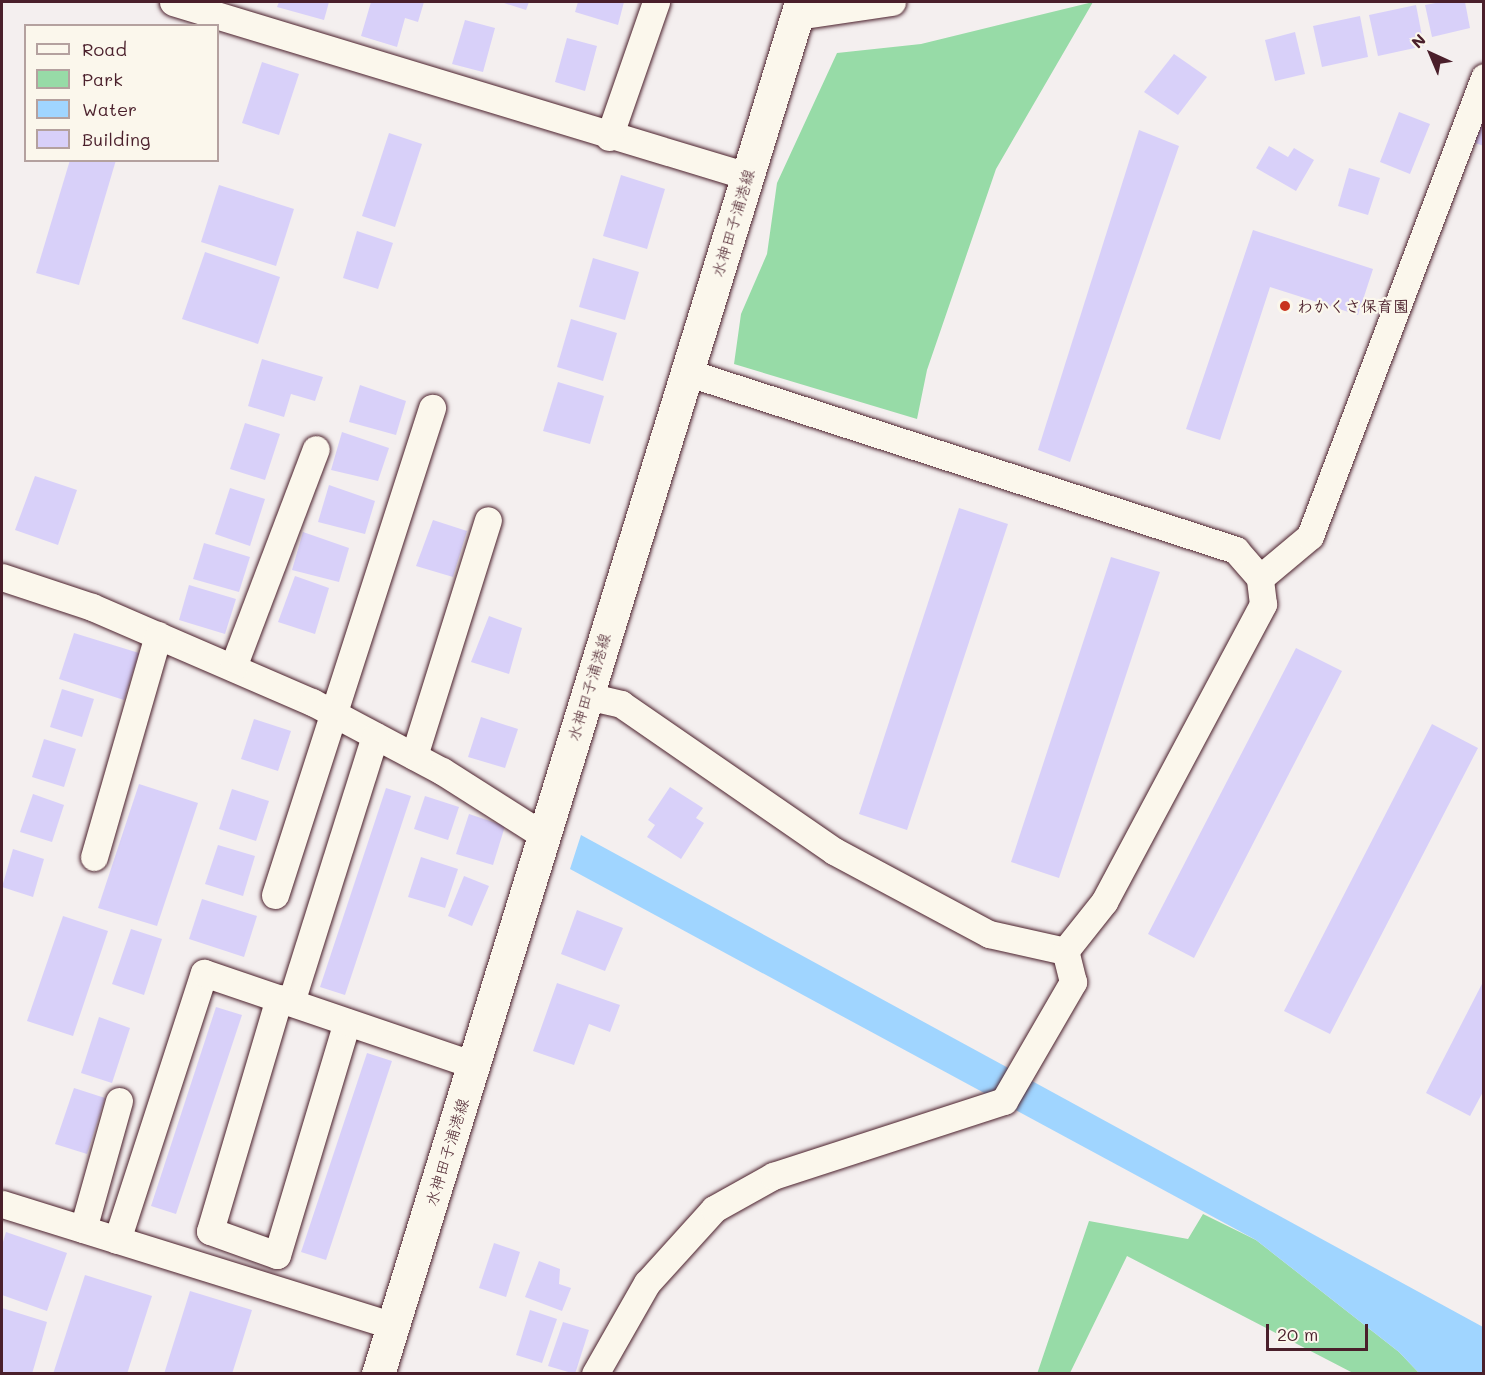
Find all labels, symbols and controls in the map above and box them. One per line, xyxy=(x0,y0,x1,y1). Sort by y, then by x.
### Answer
legend xyxy=(24,24,219,162)
north arrow xyxy=(1401,24,1461,84)
text: N xyxy=(1406,29,1430,52)
text: Road xyxy=(82,37,127,61)
text: Park xyxy=(82,67,123,91)
text: Water xyxy=(82,97,137,121)
text: Building xyxy=(82,127,150,151)
street label: 水神田子浦港線 xyxy=(707,167,759,279)
place label: わかくさ保育園 xyxy=(1297,296,1409,316)
marker: わかくさ保育園 xyxy=(1278,299,1292,313)
street label: 水神田子浦港線 xyxy=(563,631,615,743)
street label: 水神田子浦港線 xyxy=(421,1096,473,1208)
scale bar xyxy=(1269,1312,1371,1350)
text: 20 m xyxy=(1277,1322,1318,1346)

